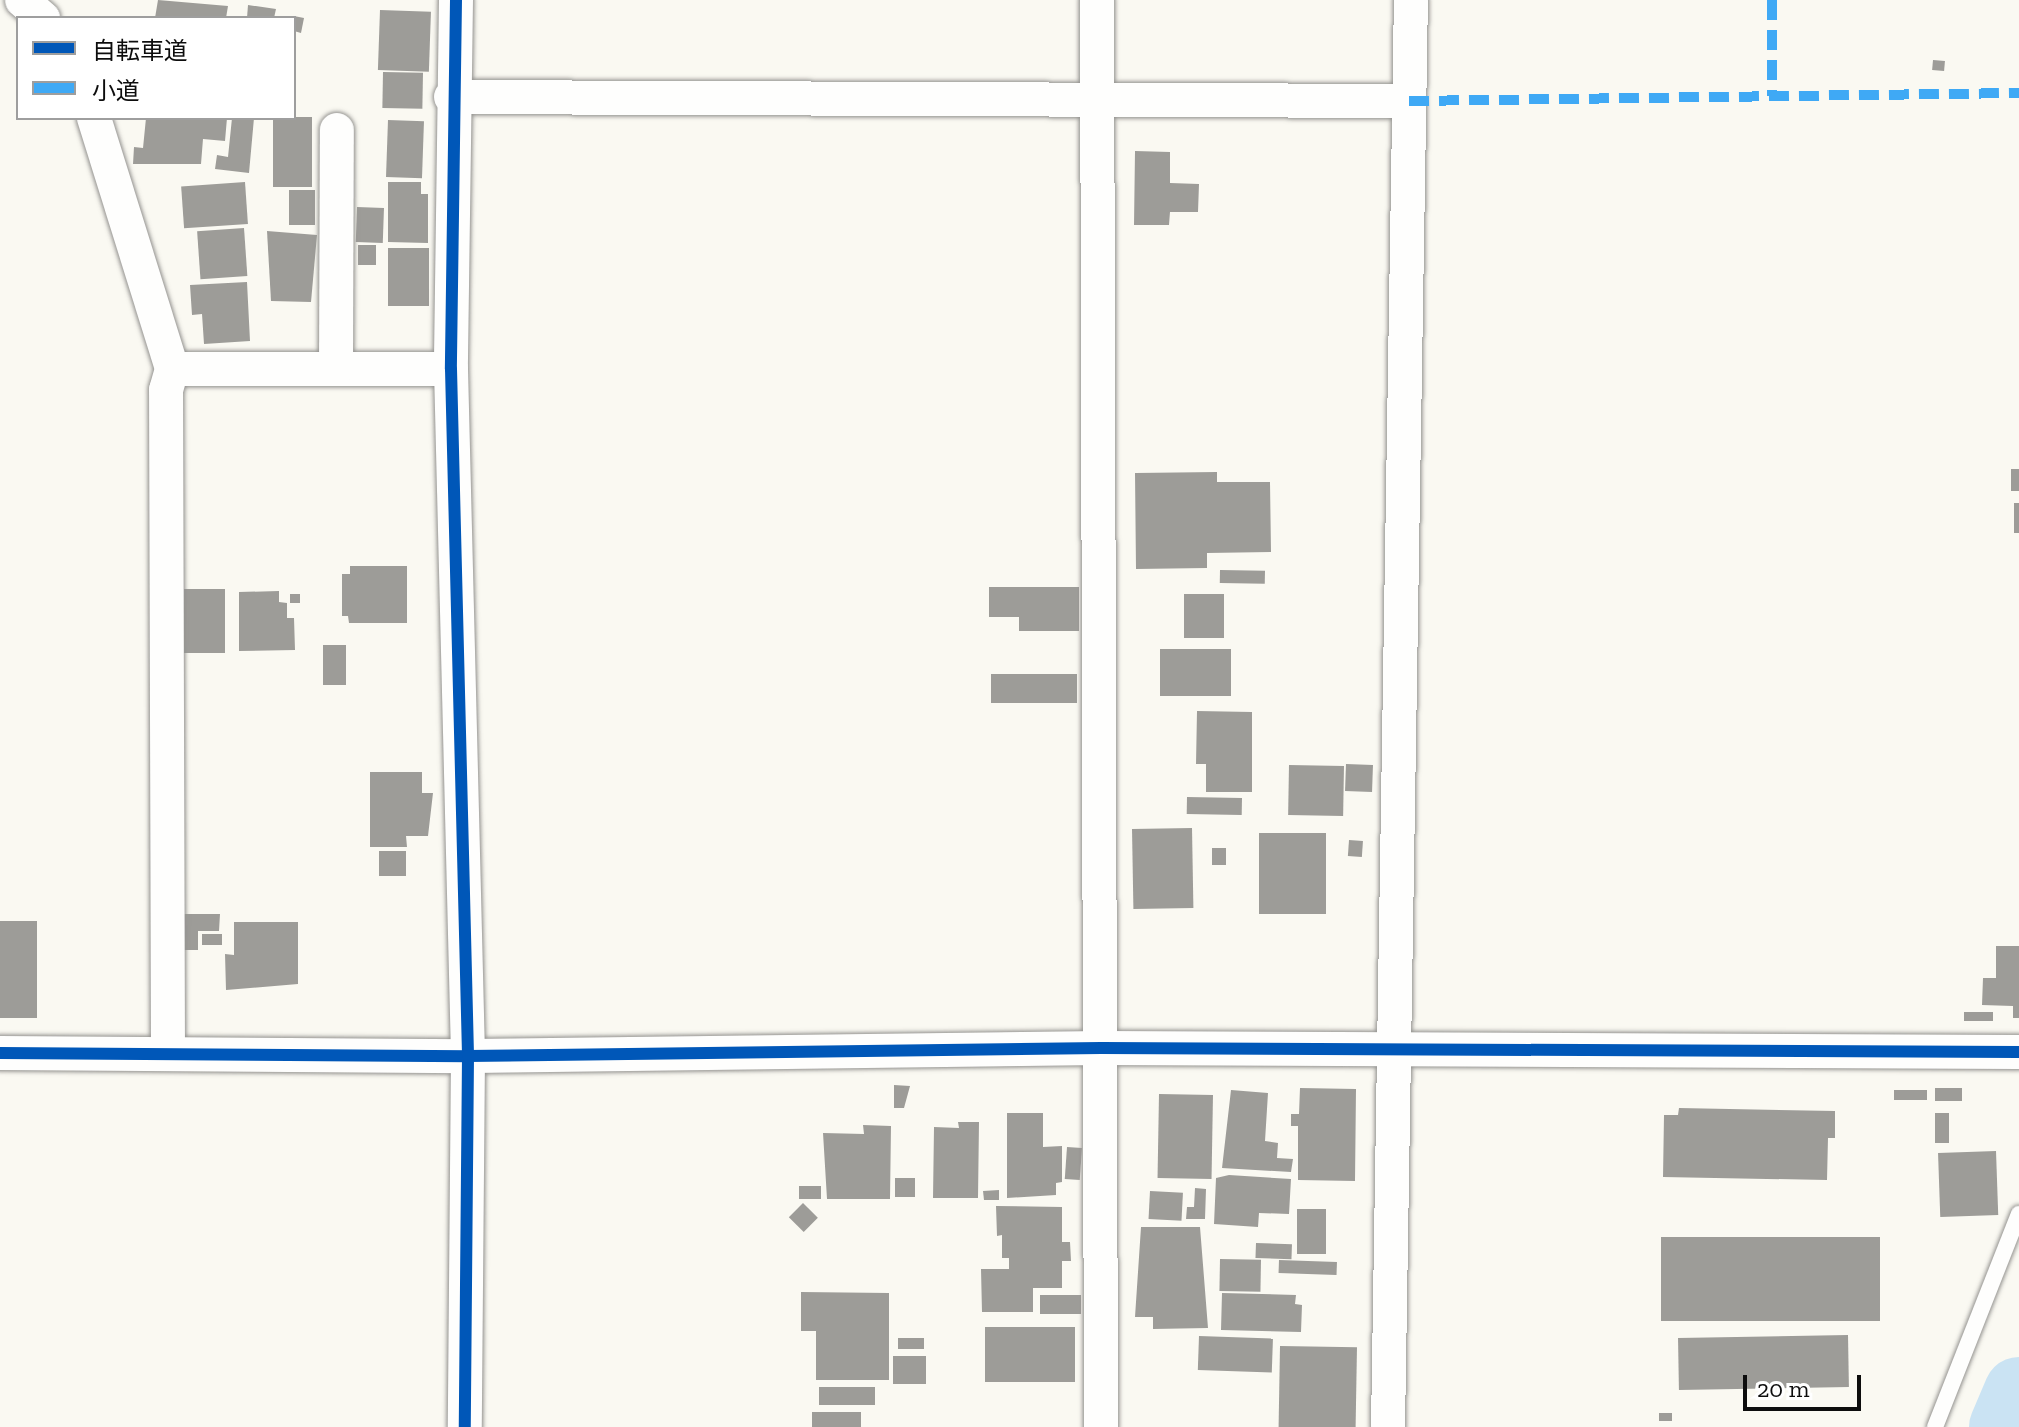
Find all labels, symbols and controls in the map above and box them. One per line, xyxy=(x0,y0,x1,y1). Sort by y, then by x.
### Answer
legend xyxy=(16,16,296,120)
text: 自転車道 xyxy=(92,36,188,65)
text: 小道 xyxy=(92,76,140,105)
scale bar xyxy=(1747,1359,1865,1409)
text: 20 m xyxy=(1757,1374,1809,1403)

